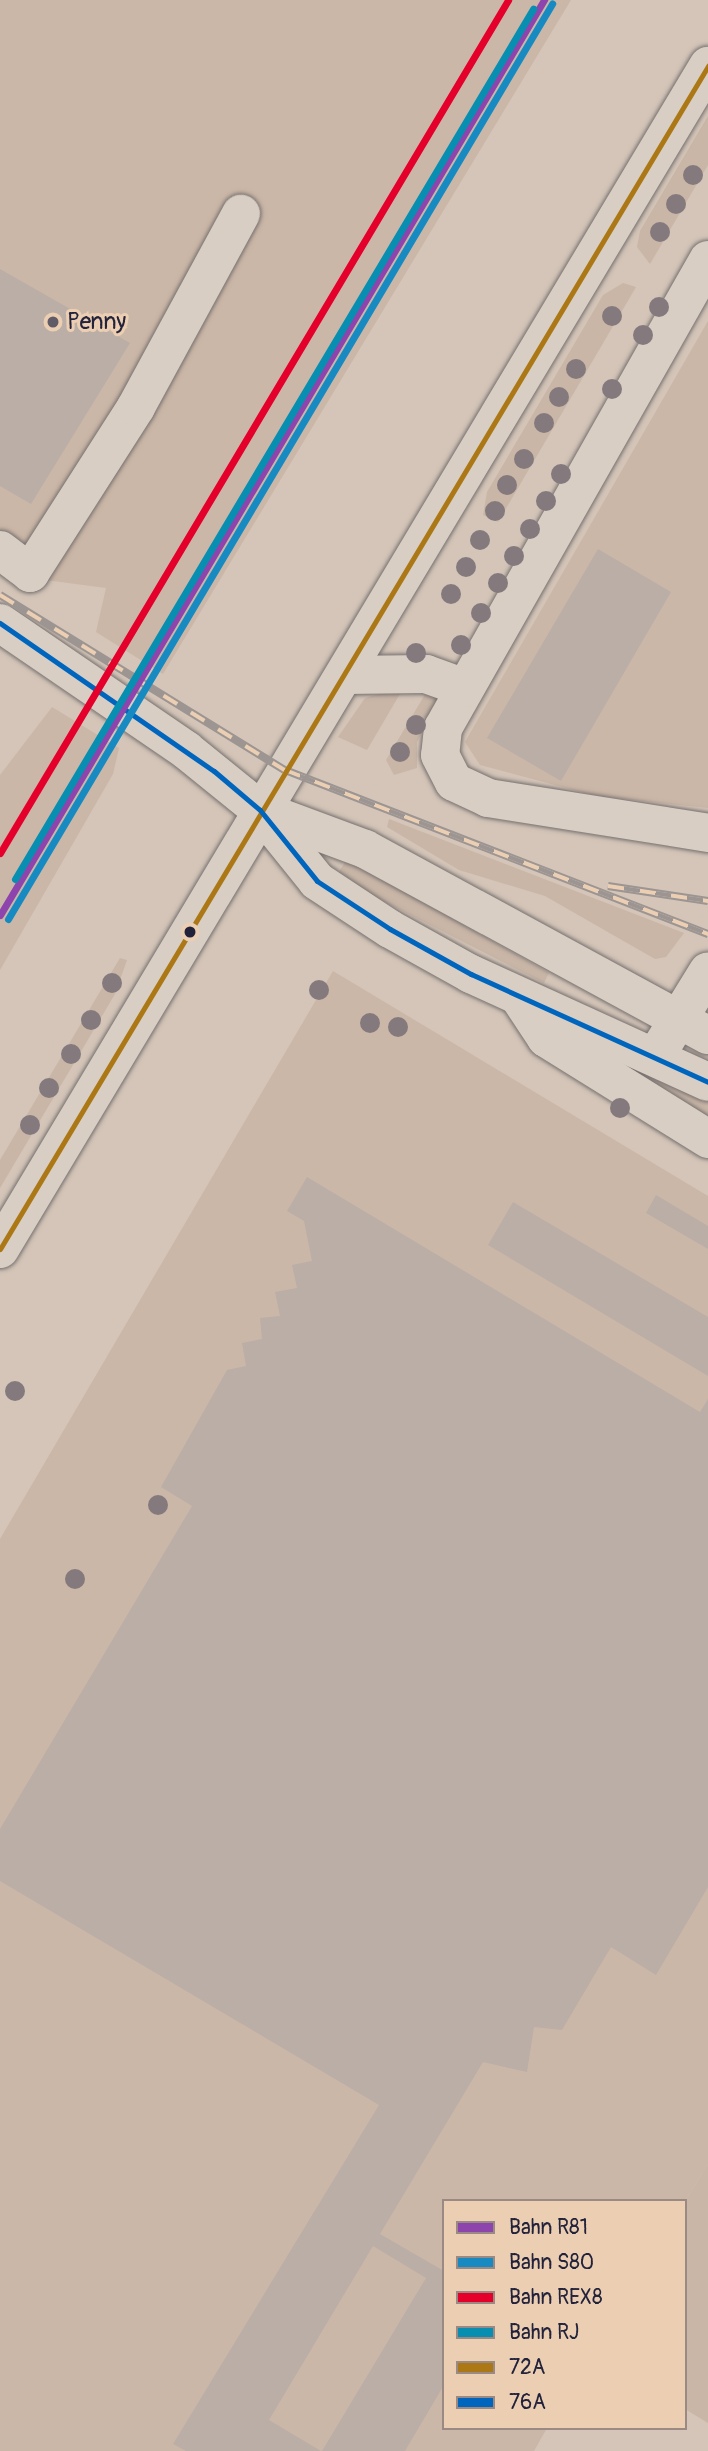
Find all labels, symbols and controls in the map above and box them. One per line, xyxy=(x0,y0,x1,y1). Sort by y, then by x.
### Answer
place label: Penny xyxy=(67,308,126,336)
marker: Penny xyxy=(45,314,61,330)
unlabelled marker xyxy=(183,925,197,939)
legend xyxy=(442,2199,687,2430)
text: Bahn R81 xyxy=(509,2214,588,2241)
text: Bahn S80 xyxy=(509,2249,594,2276)
text: Bahn REX8 xyxy=(509,2284,603,2311)
text: Bahn RJ xyxy=(509,2319,579,2346)
text: 72A xyxy=(509,2354,545,2381)
text: 76A xyxy=(509,2389,546,2416)

